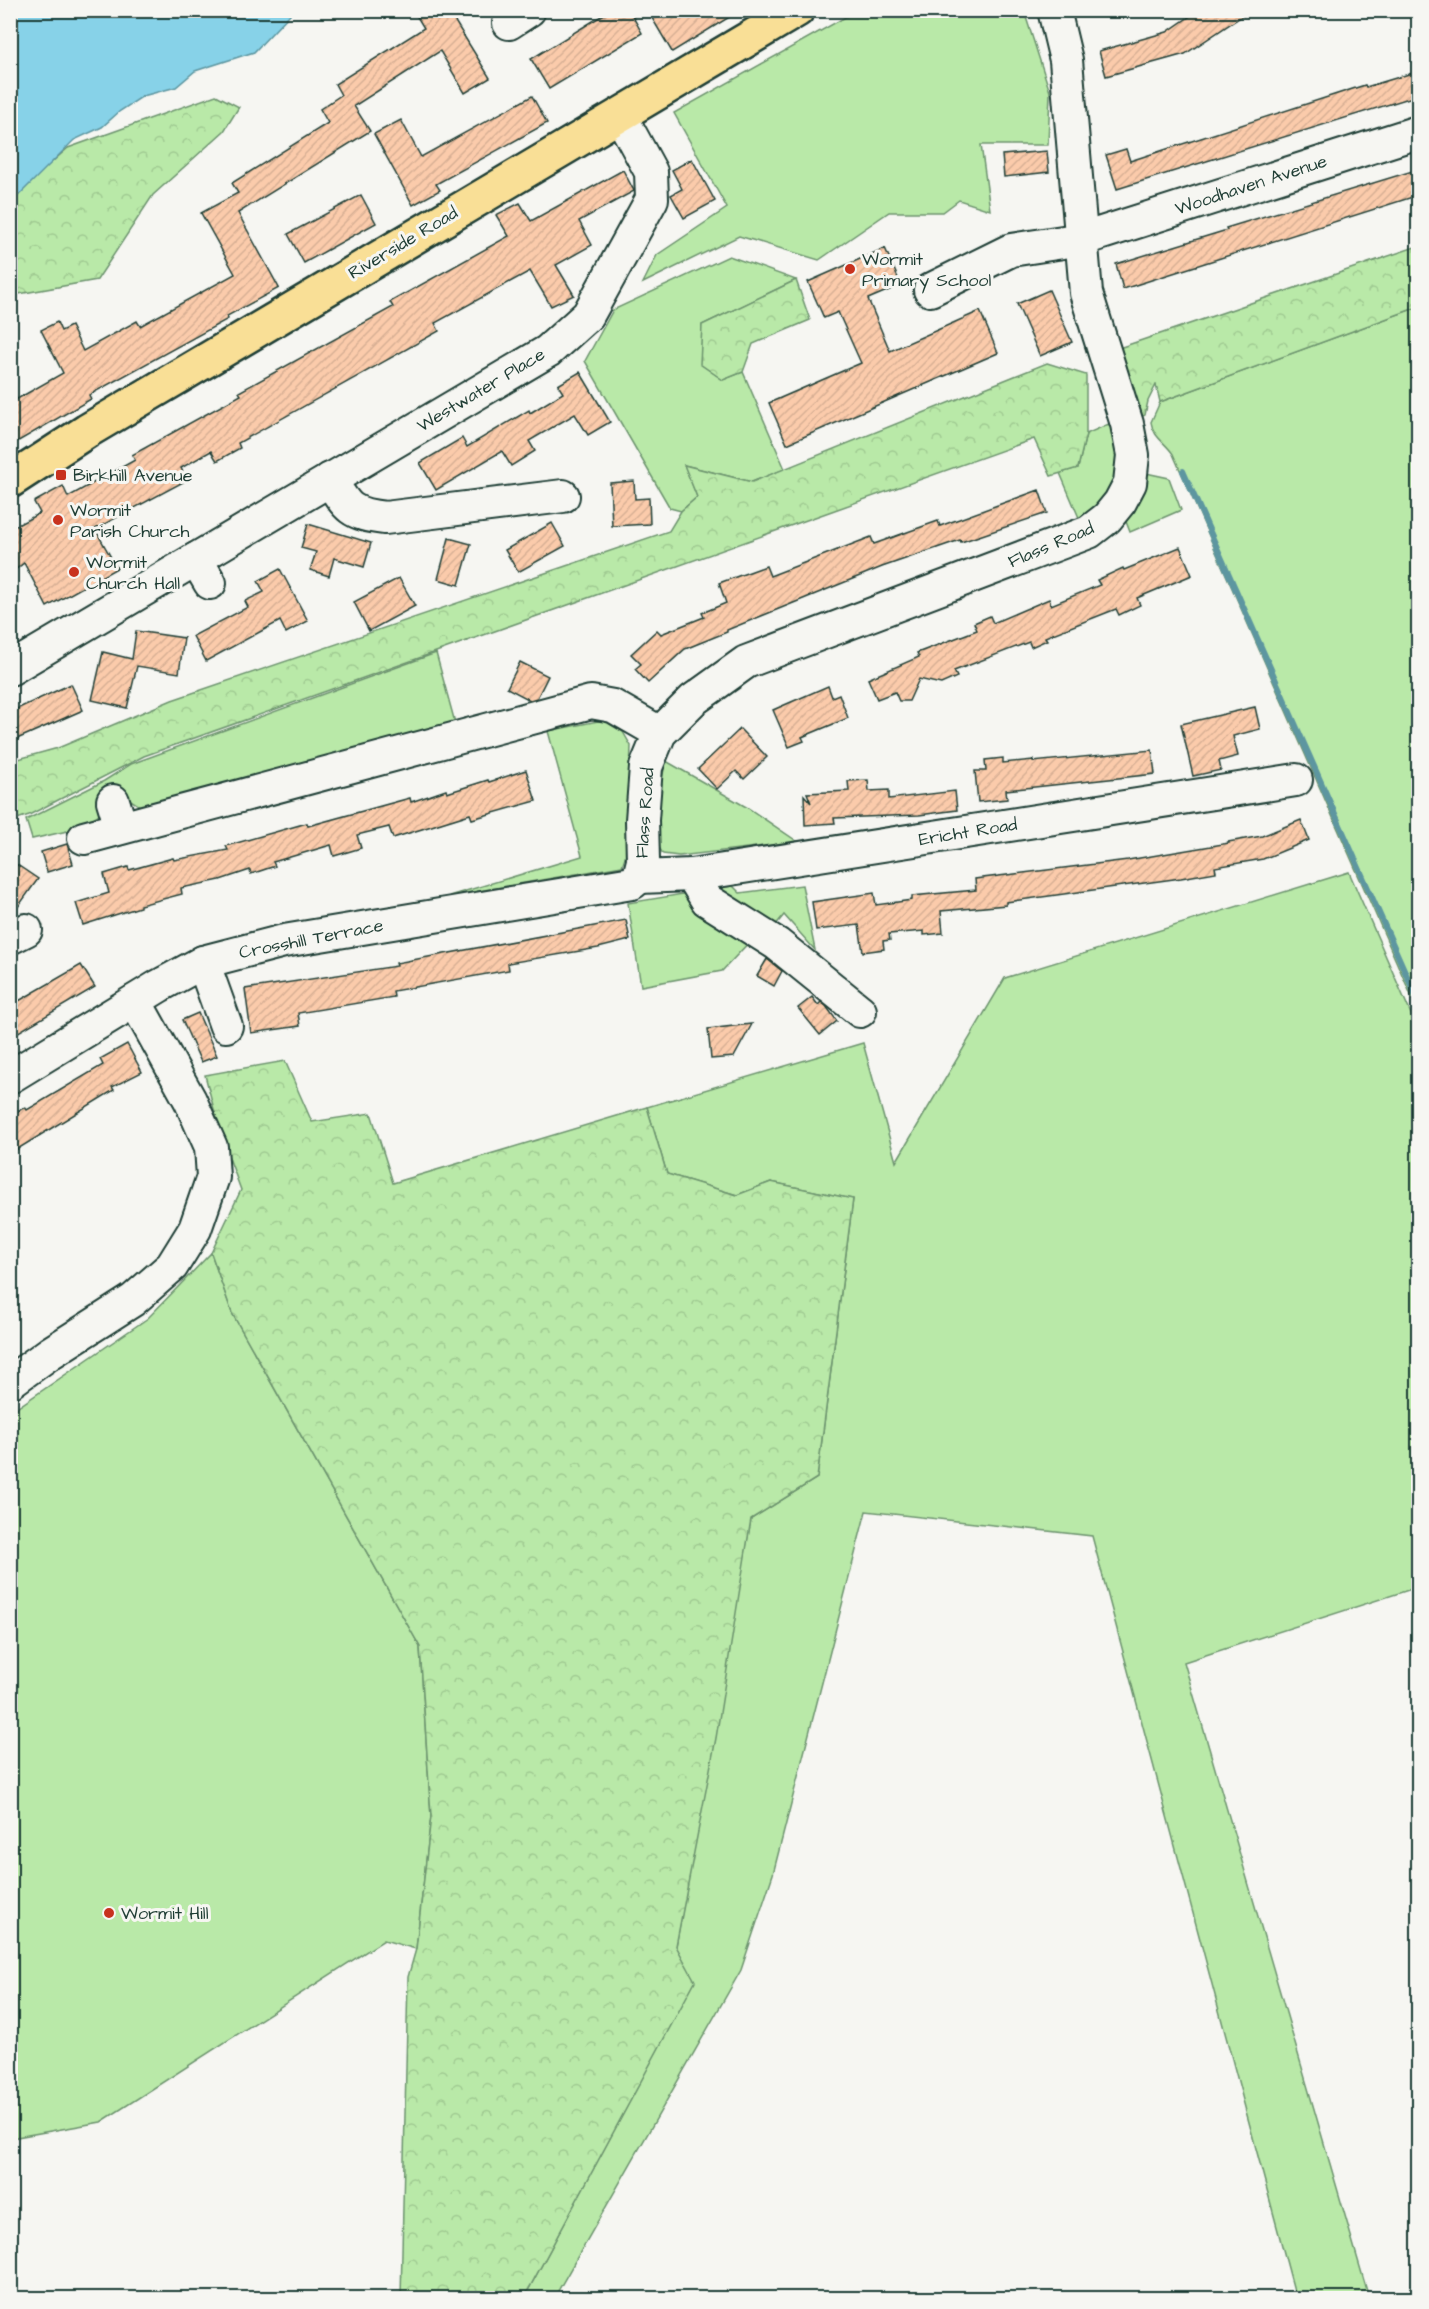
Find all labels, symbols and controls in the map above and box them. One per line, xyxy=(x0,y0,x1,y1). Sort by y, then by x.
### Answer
street label: Woodhaven Avenue xyxy=(1172,149,1330,221)
street label: Riverside Road xyxy=(343,200,463,286)
place label: Wormit Primary School xyxy=(862,247,991,294)
marker: Wormit Primary School xyxy=(843,262,857,276)
street label: Westwater Place xyxy=(412,342,550,438)
place label: Birkhill Avenue xyxy=(73,463,193,488)
marker: Birkhill Avenue xyxy=(54,468,68,482)
place label: Wormit Parish Church xyxy=(70,498,190,544)
marker: Wormit Parish Church xyxy=(51,513,65,527)
street label: Flass Road xyxy=(1004,516,1098,574)
place label: Wormit Church Hall xyxy=(86,550,180,596)
marker: Wormit Church Hall xyxy=(67,565,81,579)
street label: Flass Road xyxy=(629,767,661,859)
street label: Ericht Road xyxy=(917,812,1019,852)
street label: Crosshill Terrace xyxy=(237,913,386,965)
place label: Wormit Hill xyxy=(121,1901,209,1926)
marker: Wormit Hill xyxy=(102,1906,116,1920)

